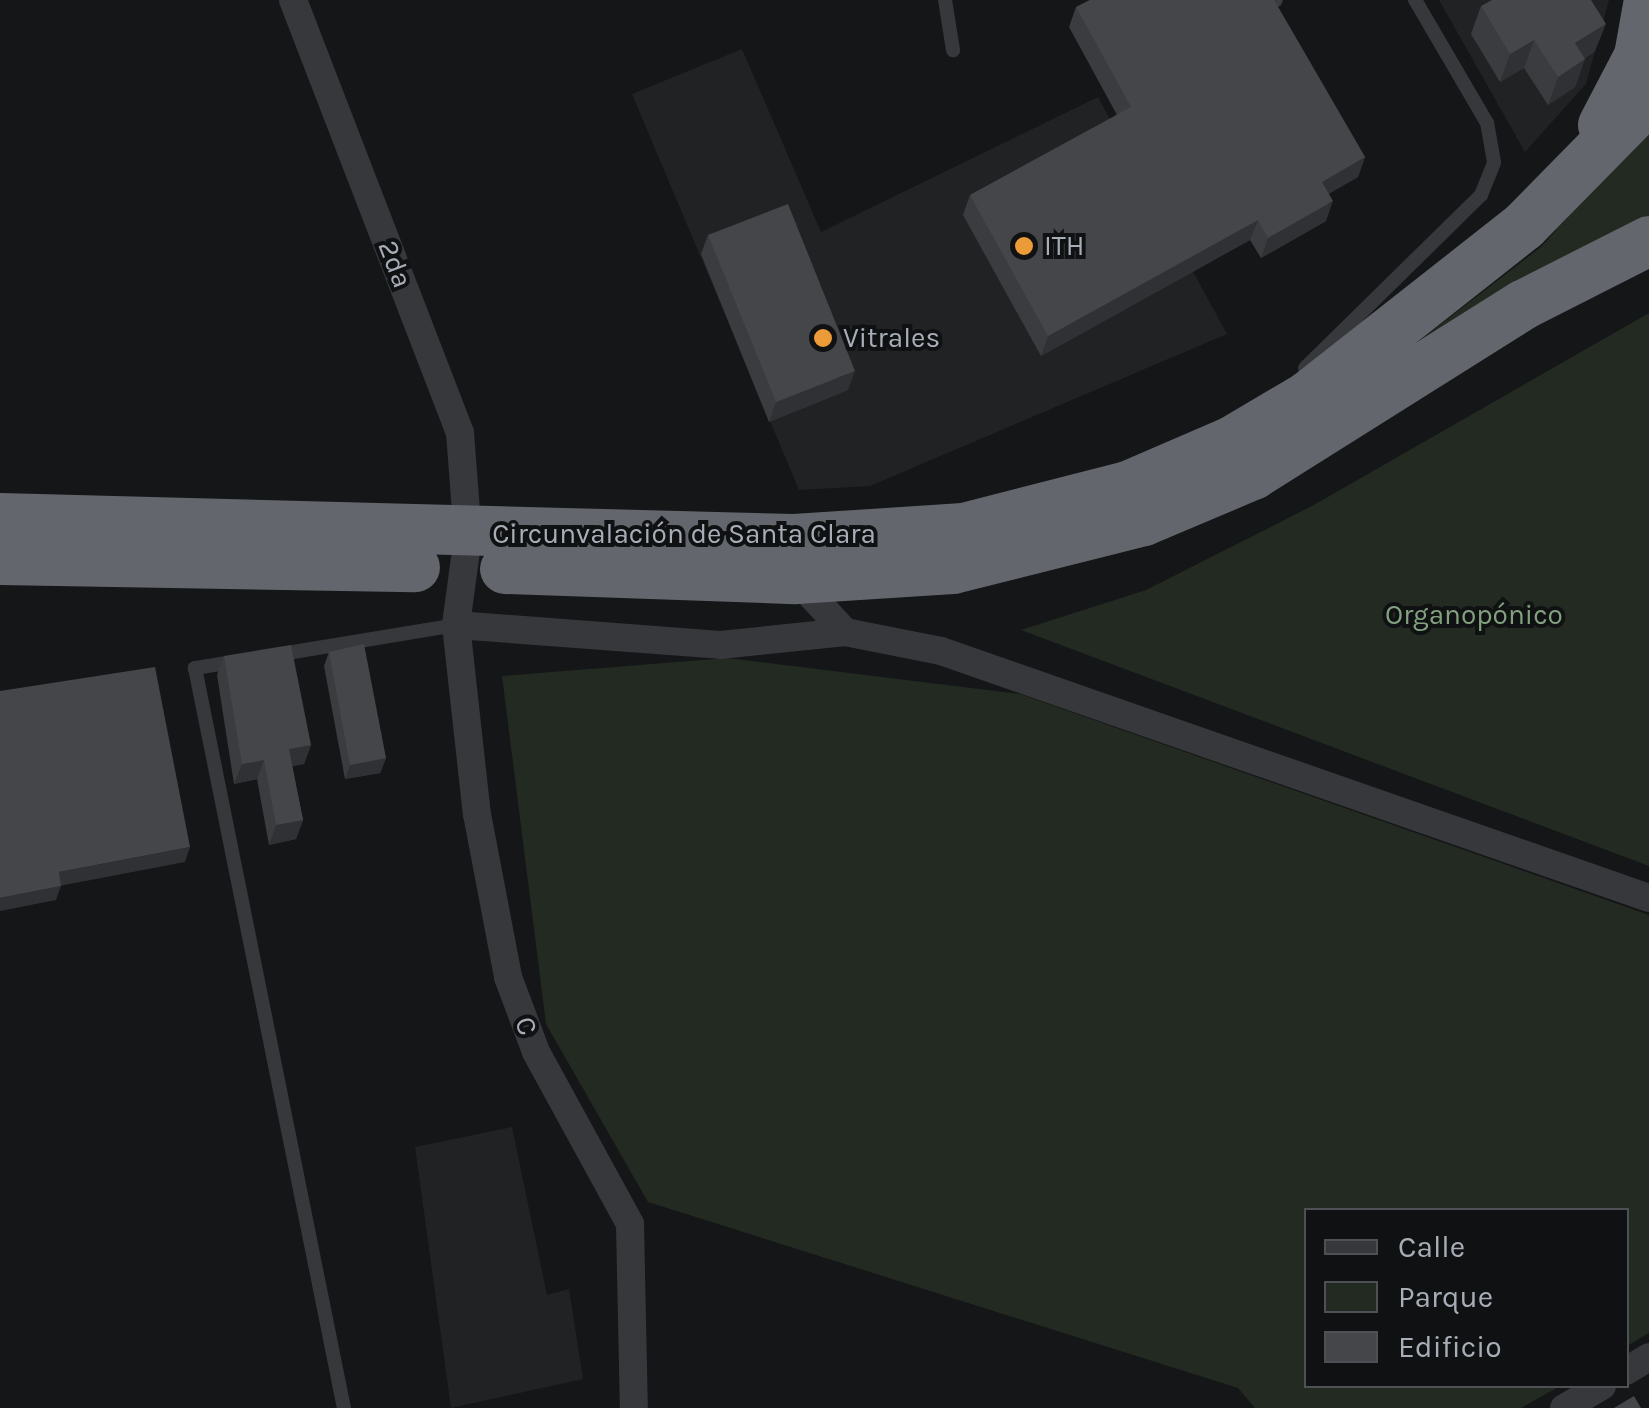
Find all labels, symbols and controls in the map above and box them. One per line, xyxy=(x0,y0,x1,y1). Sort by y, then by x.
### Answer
place label: ITH xyxy=(1044,229,1085,263)
street label: 2da xyxy=(371,235,419,293)
marker: ITH xyxy=(1013,235,1035,257)
place label: Vitrales xyxy=(843,321,940,355)
marker: Vitrales xyxy=(812,327,834,349)
street label: Circunvalación de Santa Clara xyxy=(492,517,876,551)
park label: Organopónico xyxy=(1385,598,1563,632)
street label: C xyxy=(507,1012,545,1040)
legend xyxy=(1304,1208,1629,1388)
text: Calle xyxy=(1398,1229,1465,1265)
text: Parque xyxy=(1398,1279,1493,1315)
text: Edificio xyxy=(1398,1329,1502,1365)

